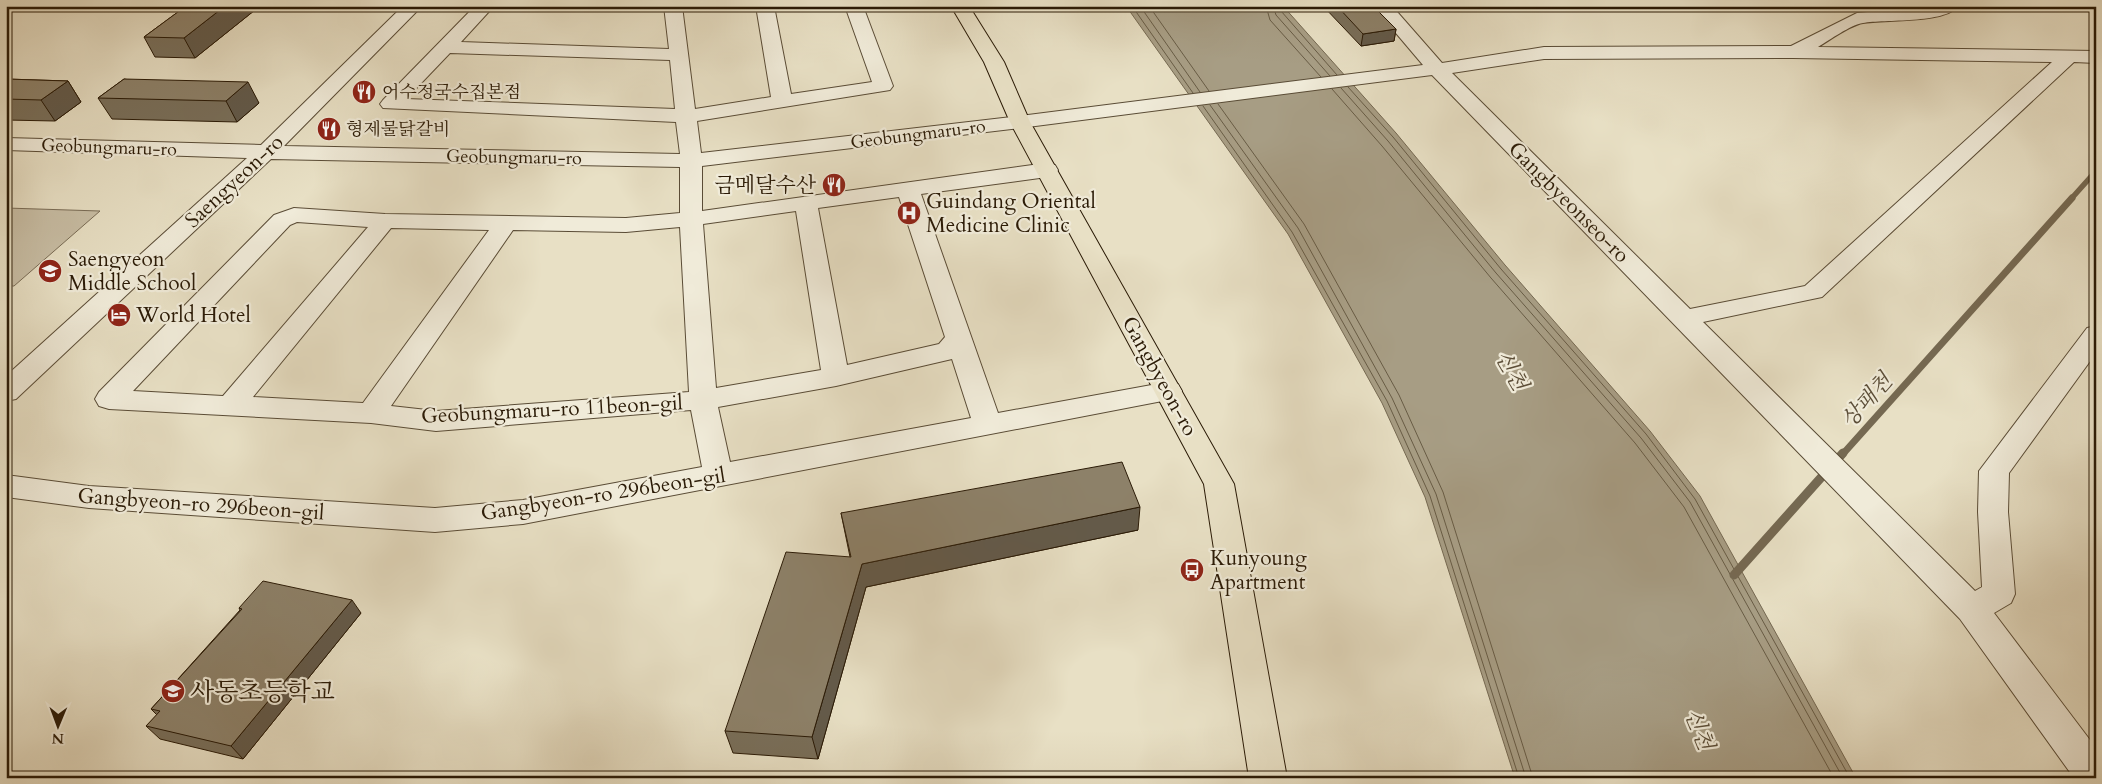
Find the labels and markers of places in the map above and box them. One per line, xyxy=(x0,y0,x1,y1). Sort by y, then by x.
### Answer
restaurant icon: 어수정국수집본점 xyxy=(351,79,377,105)
place label: 어수정국수집본점 xyxy=(382,80,521,105)
restaurant icon: 형제물닭갈비 xyxy=(316,116,342,142)
place label: 형제물닭갈비 xyxy=(346,117,450,142)
place label: 금메달수산 xyxy=(715,171,817,200)
restaurant icon: 금메달수산 xyxy=(821,172,847,198)
place label: Guindang Oriental Medicine Clinic xyxy=(926,187,1096,240)
hospital icon: Guindang Oriental Medicine Clinic xyxy=(896,200,922,226)
place label: Saengyeon Middle School xyxy=(68,245,196,298)
school or university icon: Saengyeon Middle School xyxy=(37,258,63,284)
place label: World Hotel xyxy=(135,301,251,330)
hotel icon: World Hotel xyxy=(106,302,132,328)
place label: Kunyoung Apartment xyxy=(1210,544,1307,597)
bus stop icon: Kunyoung Apartment xyxy=(1179,557,1205,583)
place label: 사동초등학교 xyxy=(190,675,335,709)
school or university icon: 사동초등학교 xyxy=(160,678,186,704)

